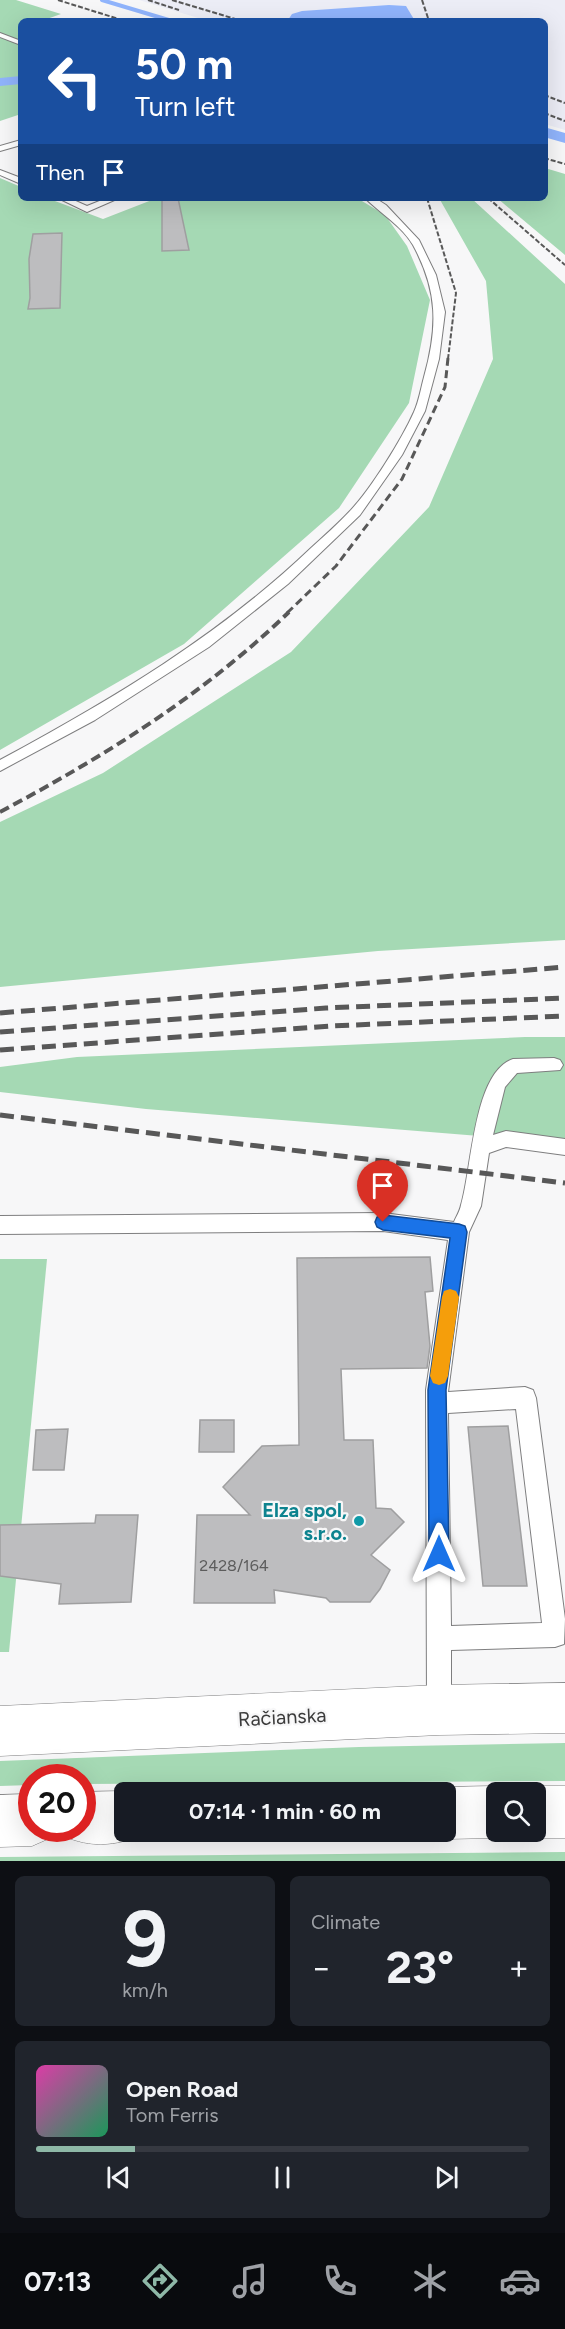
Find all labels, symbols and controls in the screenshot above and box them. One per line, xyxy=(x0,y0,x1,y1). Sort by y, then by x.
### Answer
text: 50 m xyxy=(135,39,233,90)
icon: left xyxy=(36,42,114,120)
text: Turn left xyxy=(135,90,235,123)
icon: arrive xyxy=(97,156,130,189)
text: Then xyxy=(36,159,85,186)
pin xyxy=(357,1160,408,1222)
icon: arrive xyxy=(366,1169,399,1202)
place label: Elza spol, s.r.o. xyxy=(262,1498,347,1545)
marker: Elza spol, s.r.o. xyxy=(352,1514,366,1528)
position arrow xyxy=(407,1522,471,1586)
house number: 2428/164 xyxy=(199,1556,269,1575)
street label: Račianska xyxy=(237,1703,327,1731)
speed limit sign: 20 xyxy=(18,1764,96,1842)
map controls xyxy=(486,1782,546,1842)
button: search xyxy=(486,1782,546,1842)
text: 07:14 · 1 min · 60 m xyxy=(189,1798,381,1825)
text: 9 xyxy=(122,1892,168,1986)
text: Climate xyxy=(311,1910,380,1934)
text: 23° xyxy=(386,1940,454,1994)
text: − xyxy=(311,1948,332,1987)
text: + xyxy=(508,1948,529,1987)
text: km/h xyxy=(122,1978,168,2002)
text: Open Road xyxy=(126,2076,238,2103)
text: Tom Ferris xyxy=(126,2103,219,2127)
icon: previous xyxy=(102,2161,135,2194)
icon: pause xyxy=(266,2161,299,2194)
icon: next xyxy=(430,2161,463,2194)
icon: directions xyxy=(139,2260,181,2302)
icon: music xyxy=(229,2260,271,2302)
icon: phone xyxy=(319,2260,361,2302)
icon: climate xyxy=(409,2260,451,2302)
icon: car xyxy=(499,2260,541,2302)
text: 07:13 xyxy=(24,2265,91,2298)

